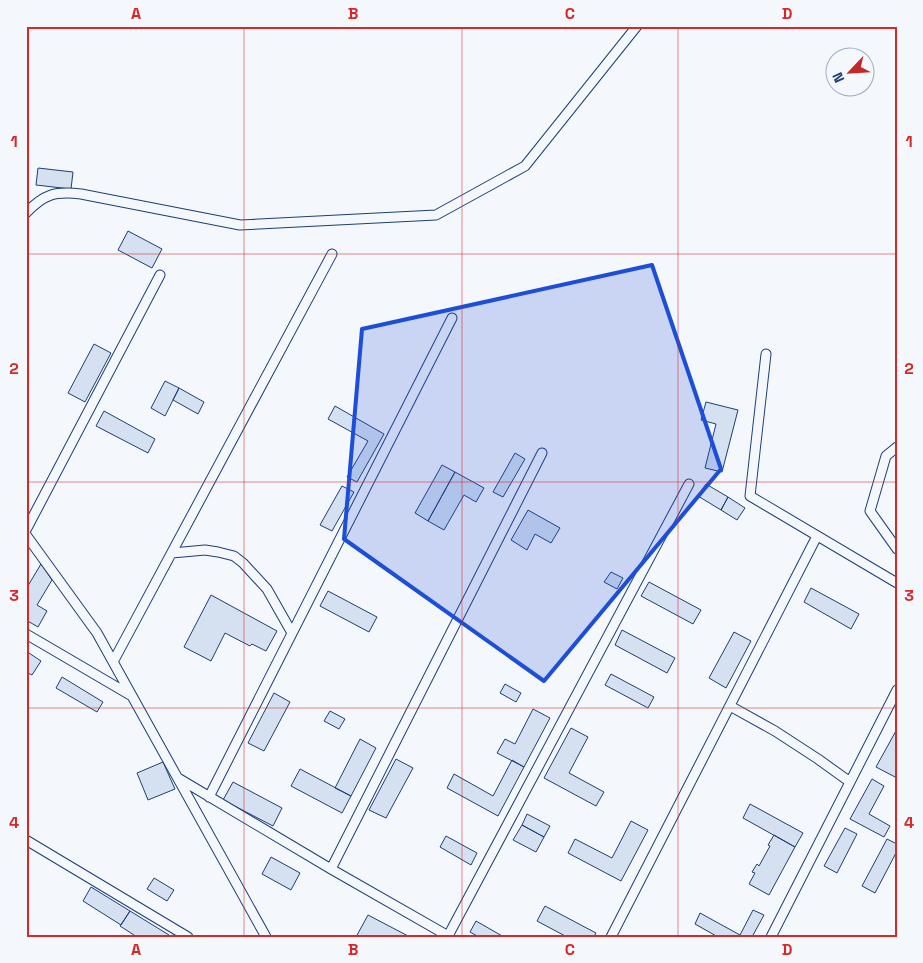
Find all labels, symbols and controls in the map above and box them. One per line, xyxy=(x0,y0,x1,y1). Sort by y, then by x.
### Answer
text: A xyxy=(131,3,141,24)
text: B xyxy=(348,3,358,24)
text: C xyxy=(565,3,575,24)
text: D xyxy=(782,3,792,24)
north arrow xyxy=(826,48,876,98)
text: N xyxy=(828,69,848,86)
text: 1 xyxy=(10,131,18,152)
text: 1 xyxy=(905,131,913,152)
text: 2 xyxy=(9,358,19,379)
text: 2 xyxy=(904,358,914,379)
text: 3 xyxy=(9,585,19,606)
text: 3 xyxy=(904,585,914,606)
text: 4 xyxy=(9,812,19,833)
text: 4 xyxy=(904,812,914,833)
text: A xyxy=(131,939,141,960)
text: B xyxy=(348,939,358,960)
text: C xyxy=(565,939,575,960)
text: D xyxy=(782,939,792,960)

